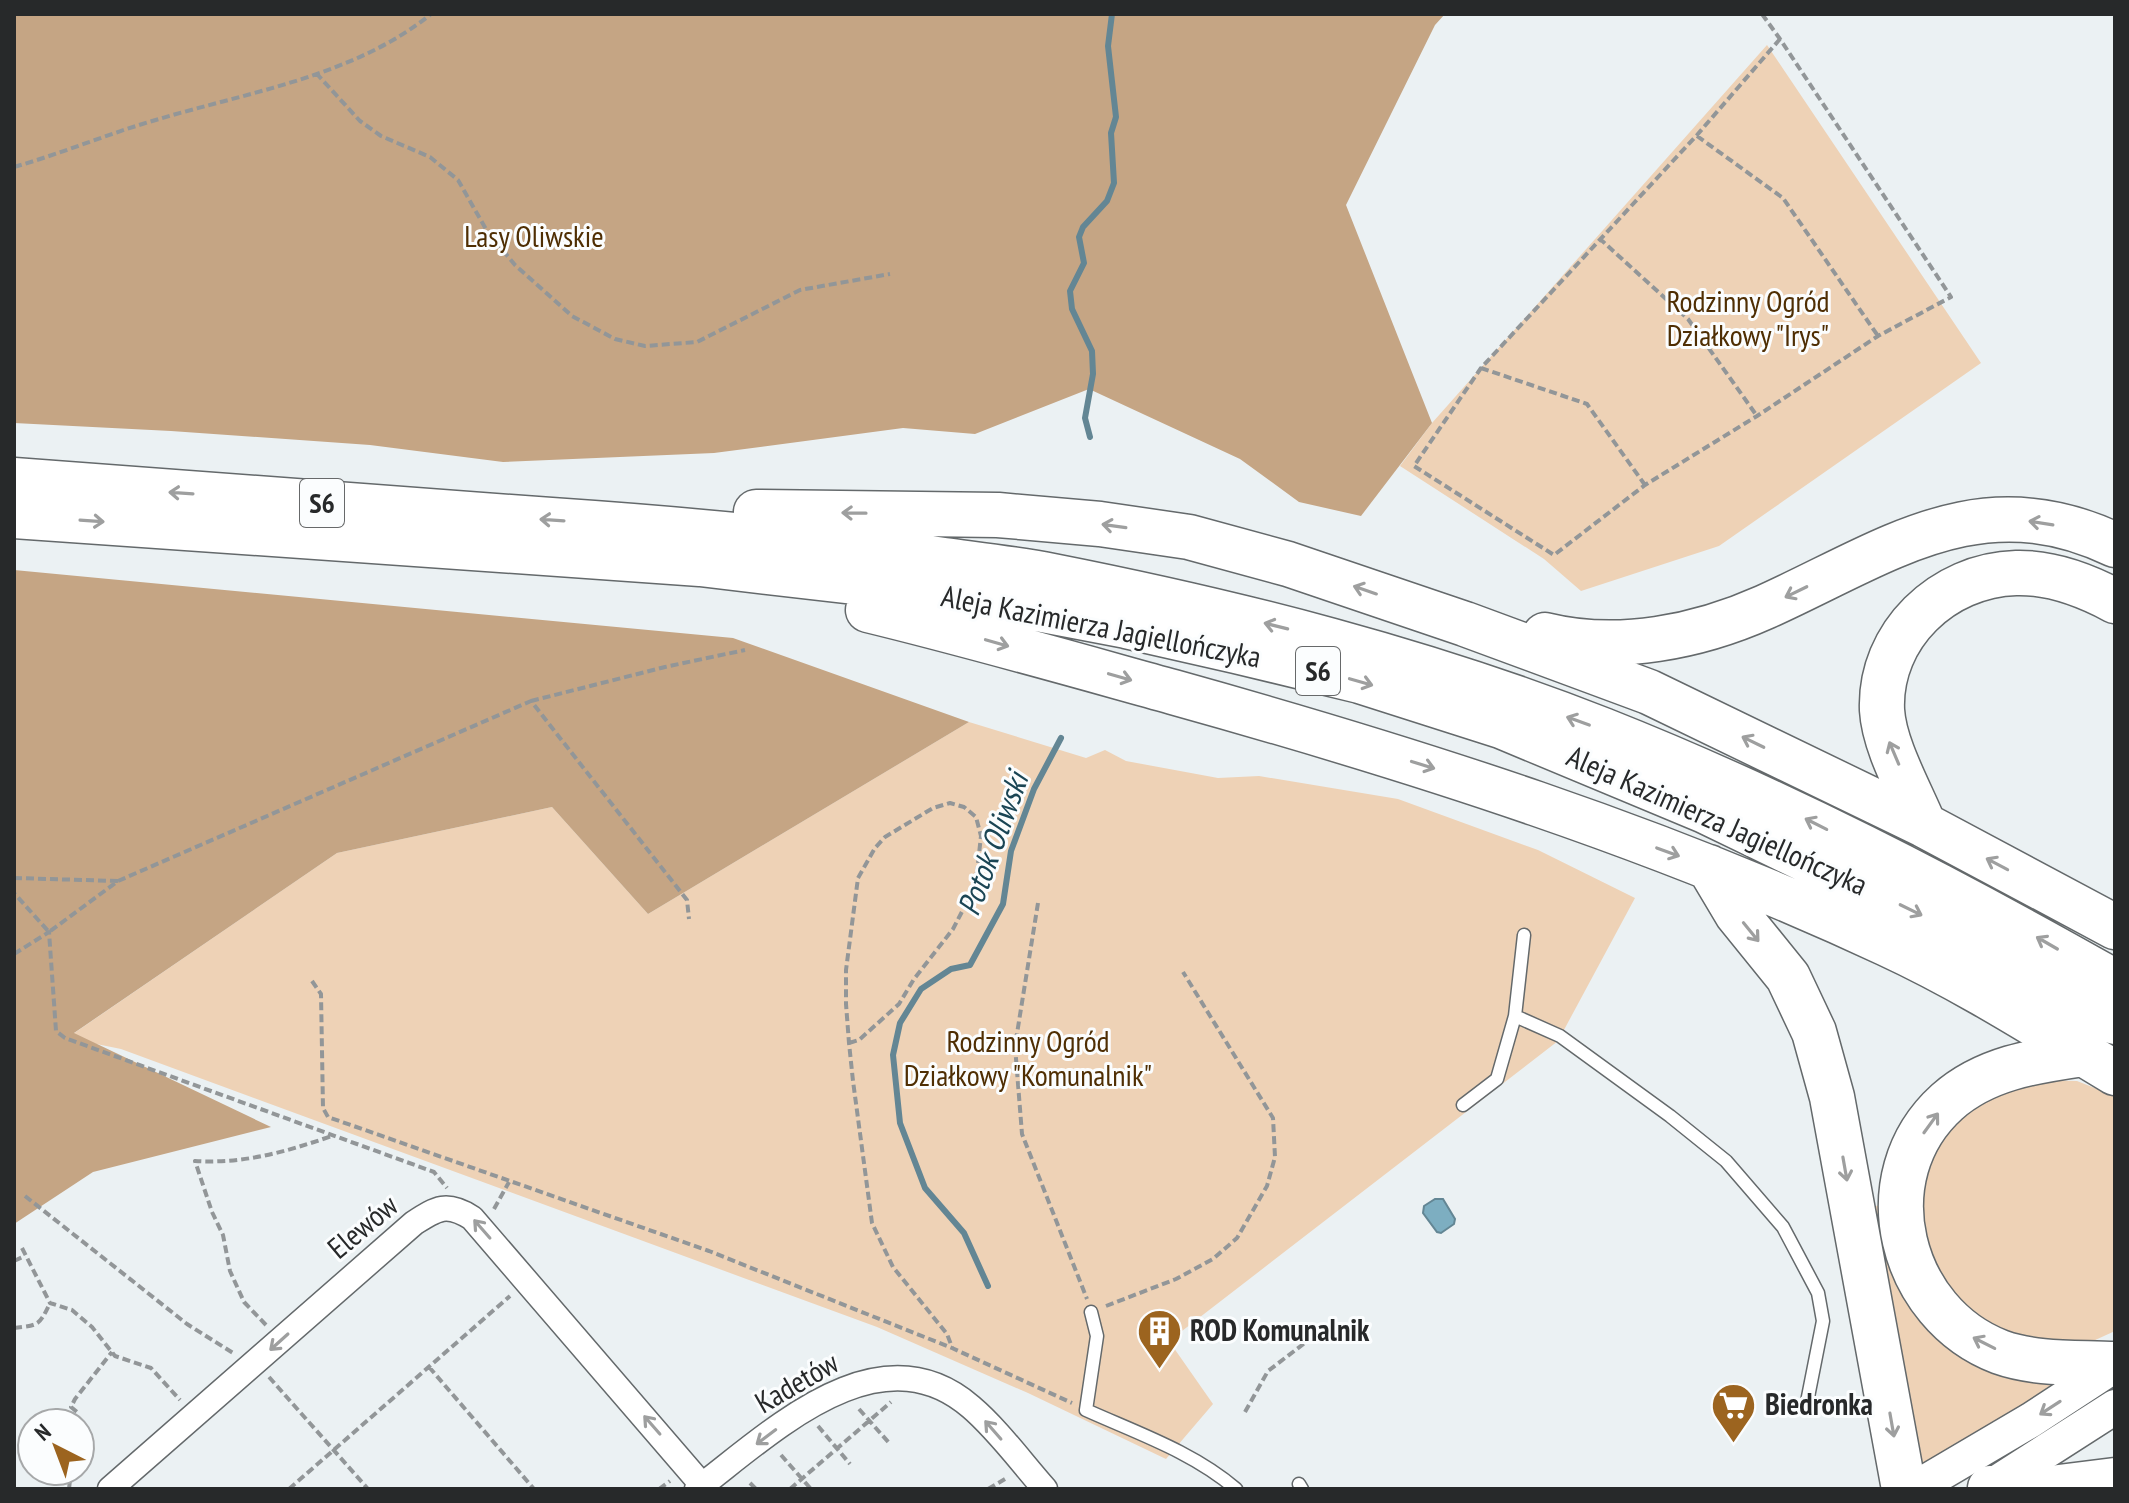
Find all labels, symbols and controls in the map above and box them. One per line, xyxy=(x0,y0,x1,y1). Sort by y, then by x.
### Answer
park label: Lasy Oliwskie xyxy=(464,216,604,255)
park label: Rodzinny Ogród Działkowy "Irys" xyxy=(1666,281,1830,354)
road number: S6 xyxy=(300,479,344,527)
one-way arrow xyxy=(168,485,195,500)
one-way arrow xyxy=(841,505,868,521)
one-way arrow xyxy=(539,512,566,527)
one-way arrow xyxy=(78,514,105,529)
one-way arrow xyxy=(2029,514,2054,529)
one-way arrow xyxy=(1101,518,1127,533)
street label: Aleja Kazimierza Jagiellończyka xyxy=(938,575,1264,676)
one-way arrow xyxy=(1353,581,1378,596)
one-way arrow xyxy=(1784,585,1808,600)
one-way arrow xyxy=(1264,618,1290,633)
one-way arrow xyxy=(984,636,1010,651)
road number: S6 xyxy=(1296,647,1340,695)
one-way arrow xyxy=(1106,671,1132,686)
one-way arrow xyxy=(1347,675,1373,690)
one-way arrow xyxy=(1566,713,1591,727)
one-way arrow xyxy=(1741,734,1765,749)
street label: Aleja Kazimierza Jagiellończyka xyxy=(1561,736,1874,903)
one-way arrow xyxy=(1885,741,1900,766)
one-way arrow xyxy=(1410,758,1436,773)
water label: Potok Oliwski xyxy=(947,763,1039,921)
one-way arrow xyxy=(1805,816,1829,831)
one-way arrow xyxy=(1655,845,1680,860)
one-way arrow xyxy=(1986,856,2009,872)
one-way arrow xyxy=(1898,902,1922,918)
one-way arrow xyxy=(1742,921,1760,942)
one-way arrow xyxy=(2036,935,2059,951)
park label: Rodzinny Ogród Działkowy "Komunalnik" xyxy=(904,1021,1152,1094)
one-way arrow xyxy=(1922,1113,1939,1134)
one-way arrow xyxy=(1839,1156,1854,1182)
street label: Elewów xyxy=(319,1185,405,1266)
one-way arrow xyxy=(473,1219,491,1240)
building icon: ROD Komunalnik xyxy=(1135,1307,1183,1370)
place label: ROD Komunalnik xyxy=(1190,1310,1370,1349)
one-way arrow xyxy=(269,1333,289,1351)
one-way arrow xyxy=(1973,1335,1996,1351)
street label: Kadetów xyxy=(748,1342,845,1421)
supermarket icon: Biedronka xyxy=(1710,1381,1758,1444)
place label: Biedronka xyxy=(1765,1384,1873,1423)
one-way arrow xyxy=(2039,1400,2062,1416)
north arrow xyxy=(16,1407,96,1487)
one-way arrow xyxy=(1885,1412,1900,1437)
one-way arrow xyxy=(643,1416,661,1436)
text: N xyxy=(29,1418,56,1447)
one-way arrow xyxy=(985,1421,1003,1441)
one-way arrow xyxy=(755,1428,777,1445)

